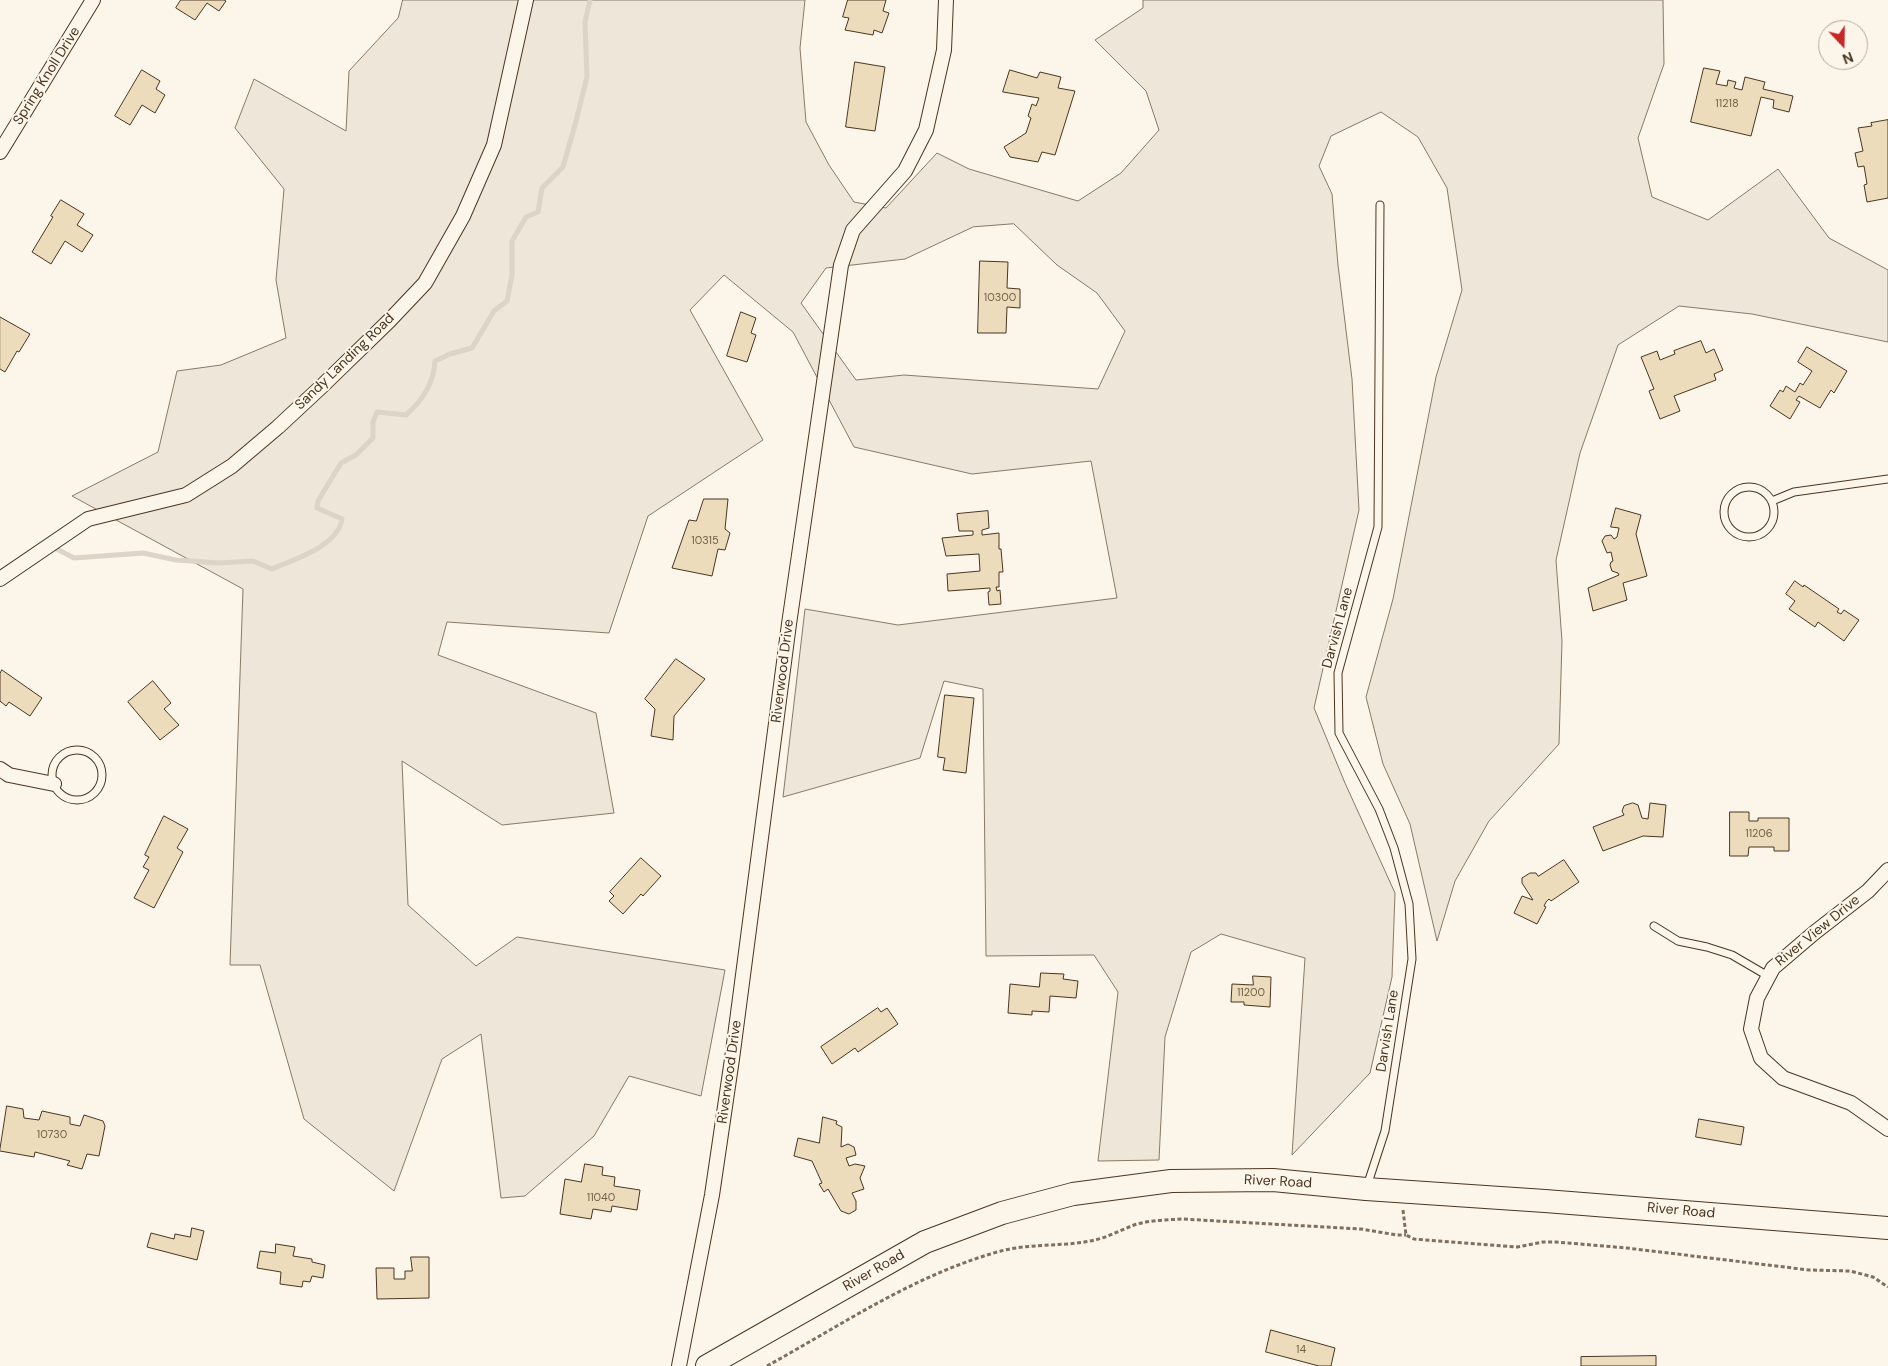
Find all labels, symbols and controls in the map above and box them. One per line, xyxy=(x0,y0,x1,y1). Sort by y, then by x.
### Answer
north arrow xyxy=(1818,20,1868,70)
street label: Spring Knoll Drive xyxy=(10,24,84,128)
text: N xyxy=(1840,48,1856,68)
house number: 11218 xyxy=(1715,97,1739,111)
house number: 10300 xyxy=(984,291,1016,305)
street label: Sandy Landing Road xyxy=(292,310,398,414)
house number: 10315 xyxy=(691,534,719,548)
street label: Darvish Lane xyxy=(1319,586,1357,670)
street label: Riverwood Drive xyxy=(768,618,798,724)
house number: 11206 xyxy=(1745,827,1773,841)
street label: River View Drive xyxy=(1772,892,1864,970)
house number: 11200 xyxy=(1237,986,1265,1000)
street label: Darvish Lane xyxy=(1373,989,1403,1073)
street label: Riverwood Drive xyxy=(714,1019,746,1125)
house number: 10730 xyxy=(37,1128,67,1142)
street label: River Road xyxy=(1244,1172,1312,1192)
house number: 11040 xyxy=(587,1191,615,1205)
street label: River Road xyxy=(1646,1200,1716,1222)
street label: River Road xyxy=(840,1247,908,1295)
house number: 14 xyxy=(1296,1343,1306,1357)

